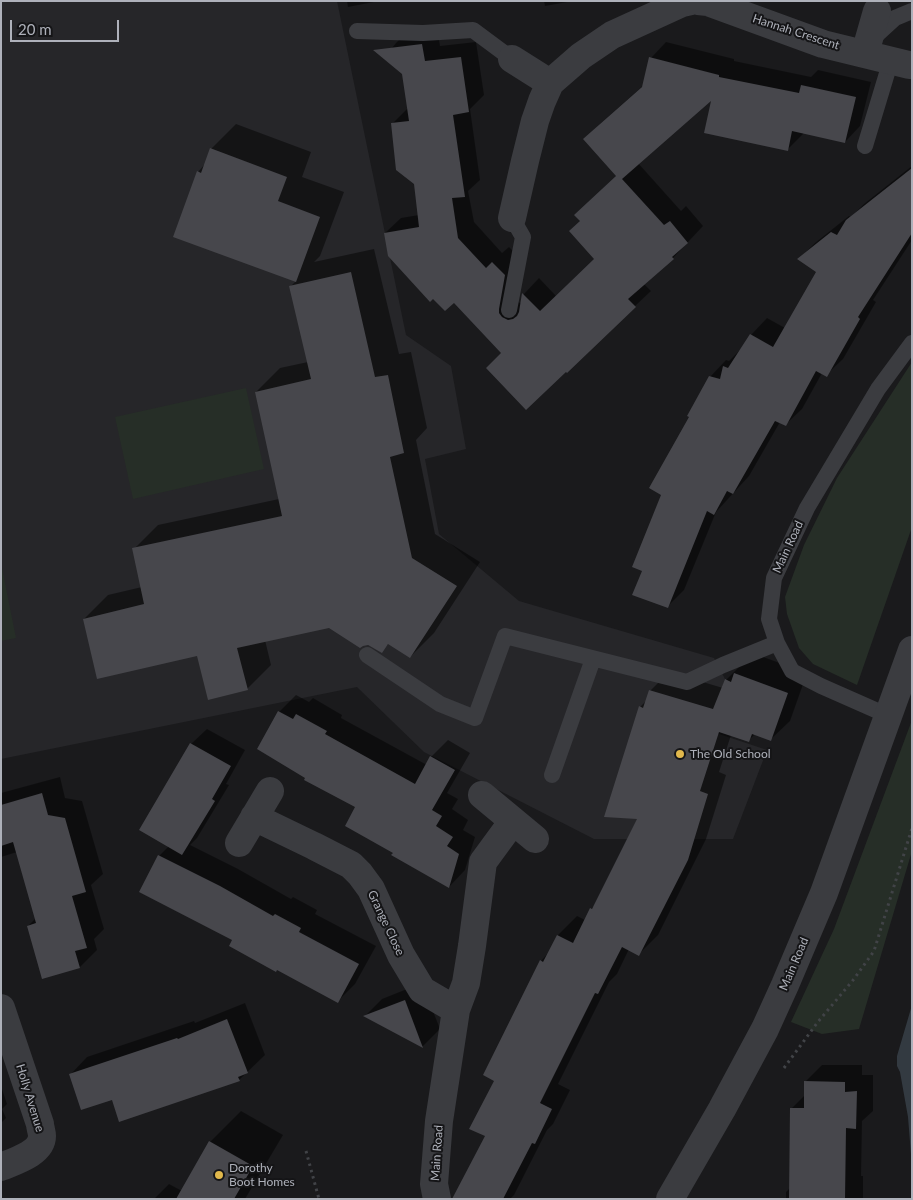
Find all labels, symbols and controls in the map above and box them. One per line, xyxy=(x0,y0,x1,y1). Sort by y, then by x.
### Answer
scale bar xyxy=(12,10,121,42)
street label: Hannah Crescent xyxy=(751,11,841,53)
text: 20 m xyxy=(18,20,52,38)
street label: Main Road xyxy=(770,518,806,576)
place label: The Old School xyxy=(690,747,771,761)
marker: The Old School xyxy=(674,748,686,760)
street label: Grange Close xyxy=(365,888,407,958)
street label: Main Road xyxy=(776,935,812,993)
street label: Holly Avenue xyxy=(13,1062,47,1134)
street label: Main Road xyxy=(428,1124,446,1182)
place label: Dorothy Boot Homes xyxy=(229,1161,295,1189)
marker: Dorothy Boot Homes xyxy=(213,1169,225,1181)

